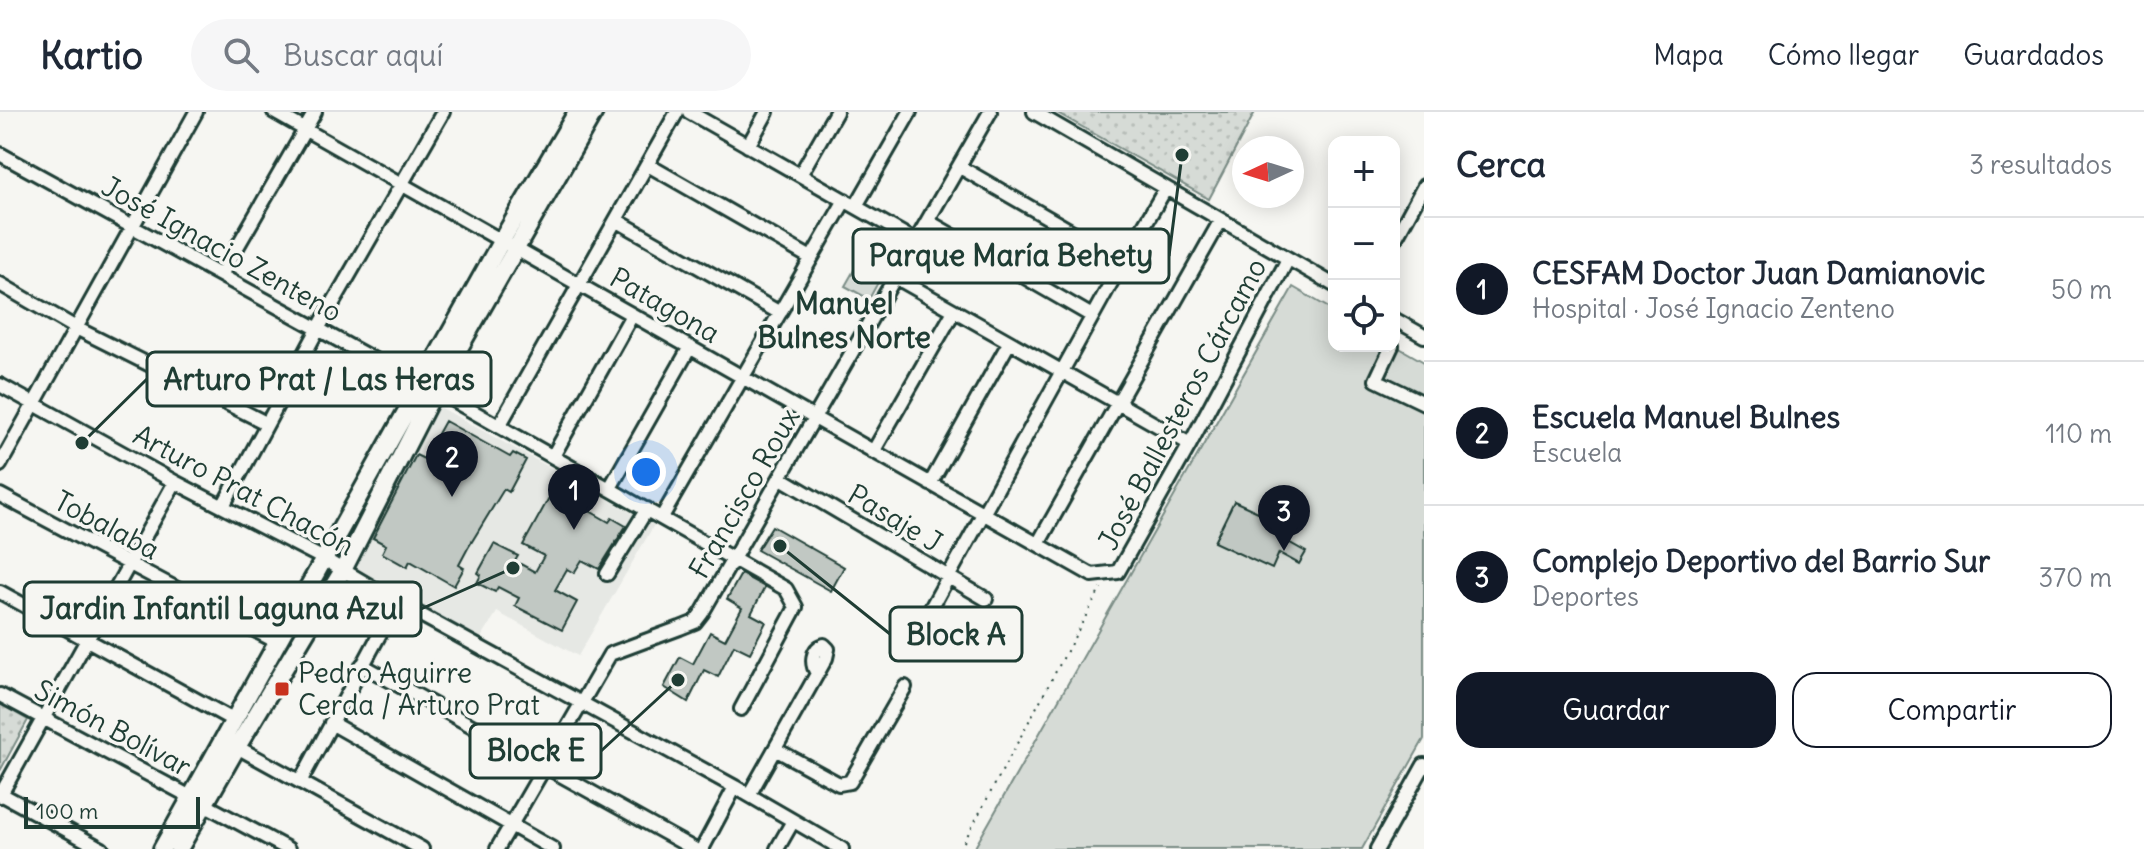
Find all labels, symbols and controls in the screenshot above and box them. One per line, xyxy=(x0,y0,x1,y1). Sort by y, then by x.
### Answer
search box xyxy=(191,19,751,91)
text: Kartio xyxy=(40,32,143,79)
icon: search xyxy=(219,33,263,77)
text: Buscar aquí xyxy=(283,36,443,74)
text: Mapa xyxy=(1653,37,1724,73)
text: Cómo llegar xyxy=(1768,37,1919,73)
text: Guardados xyxy=(1963,37,2104,73)
north arrow xyxy=(1232,136,1304,208)
map controls xyxy=(1328,136,1400,352)
button: + xyxy=(1328,136,1400,208)
text: Cerca xyxy=(1456,143,1546,186)
text: 3 resultados xyxy=(1969,148,2112,181)
street label: José Ignacio Zenteno xyxy=(96,168,348,330)
button: − xyxy=(1328,208,1400,280)
callout: Parque María Behety xyxy=(853,229,1169,283)
text: Parque María Behety xyxy=(869,236,1153,274)
street label: José Ballesteros Cárcamo xyxy=(1090,252,1274,556)
text: CESFAM Doctor Juan Damianovic xyxy=(1532,254,1985,292)
street label: Patagona xyxy=(604,259,726,351)
text: 1 xyxy=(1477,273,1487,306)
text: 50 m xyxy=(2051,273,2112,306)
button: locate xyxy=(1328,280,1400,352)
district label: Manuel Bulnes Norte xyxy=(757,284,931,356)
text: Hospital · José Ignacio Zenteno xyxy=(1532,292,1895,325)
callout: Arturo Prat / Las Heras xyxy=(147,352,491,406)
text: Arturo Prat / Las Heras xyxy=(163,360,475,398)
text: Escuela Manuel Bulnes xyxy=(1532,398,1840,436)
street label: Francisco Roux xyxy=(681,401,807,585)
street label: Arturo Prat Chacón xyxy=(127,417,361,563)
text: 2 xyxy=(1475,417,1489,450)
text: 110 m xyxy=(2045,417,2112,450)
pin: 2 xyxy=(426,431,478,497)
text: Escuela xyxy=(1532,436,1622,469)
your location xyxy=(626,452,666,492)
pin: 1 xyxy=(548,464,600,530)
street label: Pasaje J xyxy=(841,476,949,560)
street label: Tobalaba xyxy=(48,482,166,568)
pin: 3 xyxy=(1258,485,1310,551)
text: Complejo Deportivo del Barrio Sur xyxy=(1532,542,1990,580)
text: 3 xyxy=(1475,561,1489,594)
text: 370 m xyxy=(2038,561,2112,594)
text: Deportes xyxy=(1532,580,1639,613)
callout: Jardin Infantil Laguna Azul xyxy=(24,582,421,636)
text: Jardin Infantil Laguna Azul xyxy=(40,589,404,627)
callout: Block A xyxy=(890,607,1022,661)
text: Block A xyxy=(906,615,1006,653)
place label: Pedro Aguirre Cerda / Arturo Prat xyxy=(298,655,540,723)
street label: Simón Bolívar xyxy=(28,672,198,784)
button: Guardar xyxy=(1456,672,1776,748)
button: Compartir xyxy=(1792,672,2112,748)
marker: Pedro Aguirre Cerda / Arturo Prat xyxy=(273,680,291,698)
callout: Block E xyxy=(470,724,601,778)
text: Block E xyxy=(487,731,585,769)
scale bar xyxy=(24,793,200,829)
text: 100 m xyxy=(36,797,98,825)

